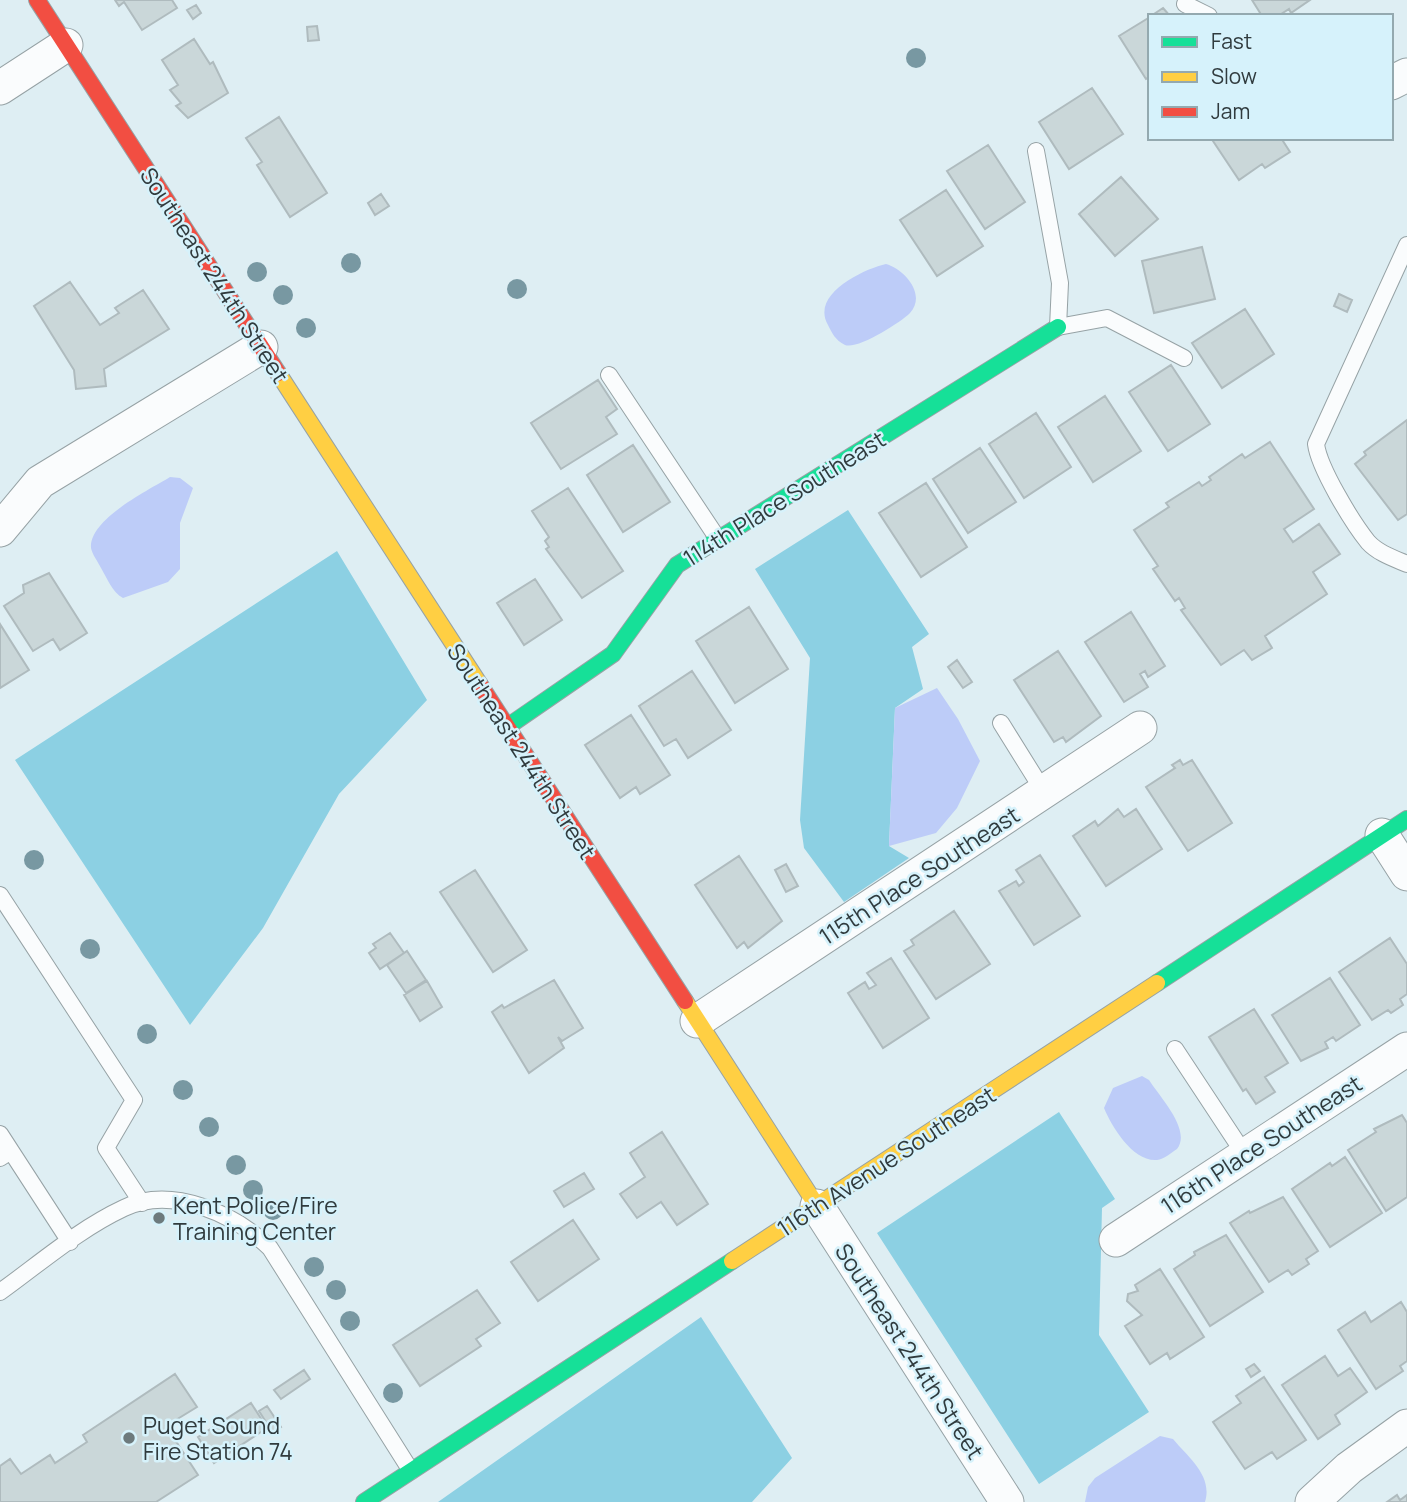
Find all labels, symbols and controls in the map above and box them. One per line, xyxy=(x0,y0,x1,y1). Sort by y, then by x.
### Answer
legend xyxy=(1148,14,1393,140)
text: Fast xyxy=(1211,27,1252,55)
text: Slow xyxy=(1211,62,1257,90)
text: Jam xyxy=(1211,97,1250,125)
street label: Southeast 244th Street xyxy=(133,161,297,389)
street label: 114th Place Southeast xyxy=(677,423,891,573)
street label: Southeast 244th Street xyxy=(440,637,604,865)
street label: 115th Place Southeast xyxy=(813,798,1025,952)
street label: 116th Place Southeast xyxy=(1154,1067,1368,1221)
street label: 116th Avenue Southeast xyxy=(771,1078,1001,1244)
place label: Kent Police/Fire Training Center xyxy=(173,1189,338,1247)
marker: Kent Police/Fire Training Center xyxy=(151,1210,167,1226)
street label: Southeast 244th Street xyxy=(828,1237,992,1465)
place label: Puget Sound Fire Station 74 xyxy=(143,1409,293,1467)
marker: Puget Sound Fire Station 74 xyxy=(121,1430,137,1446)

